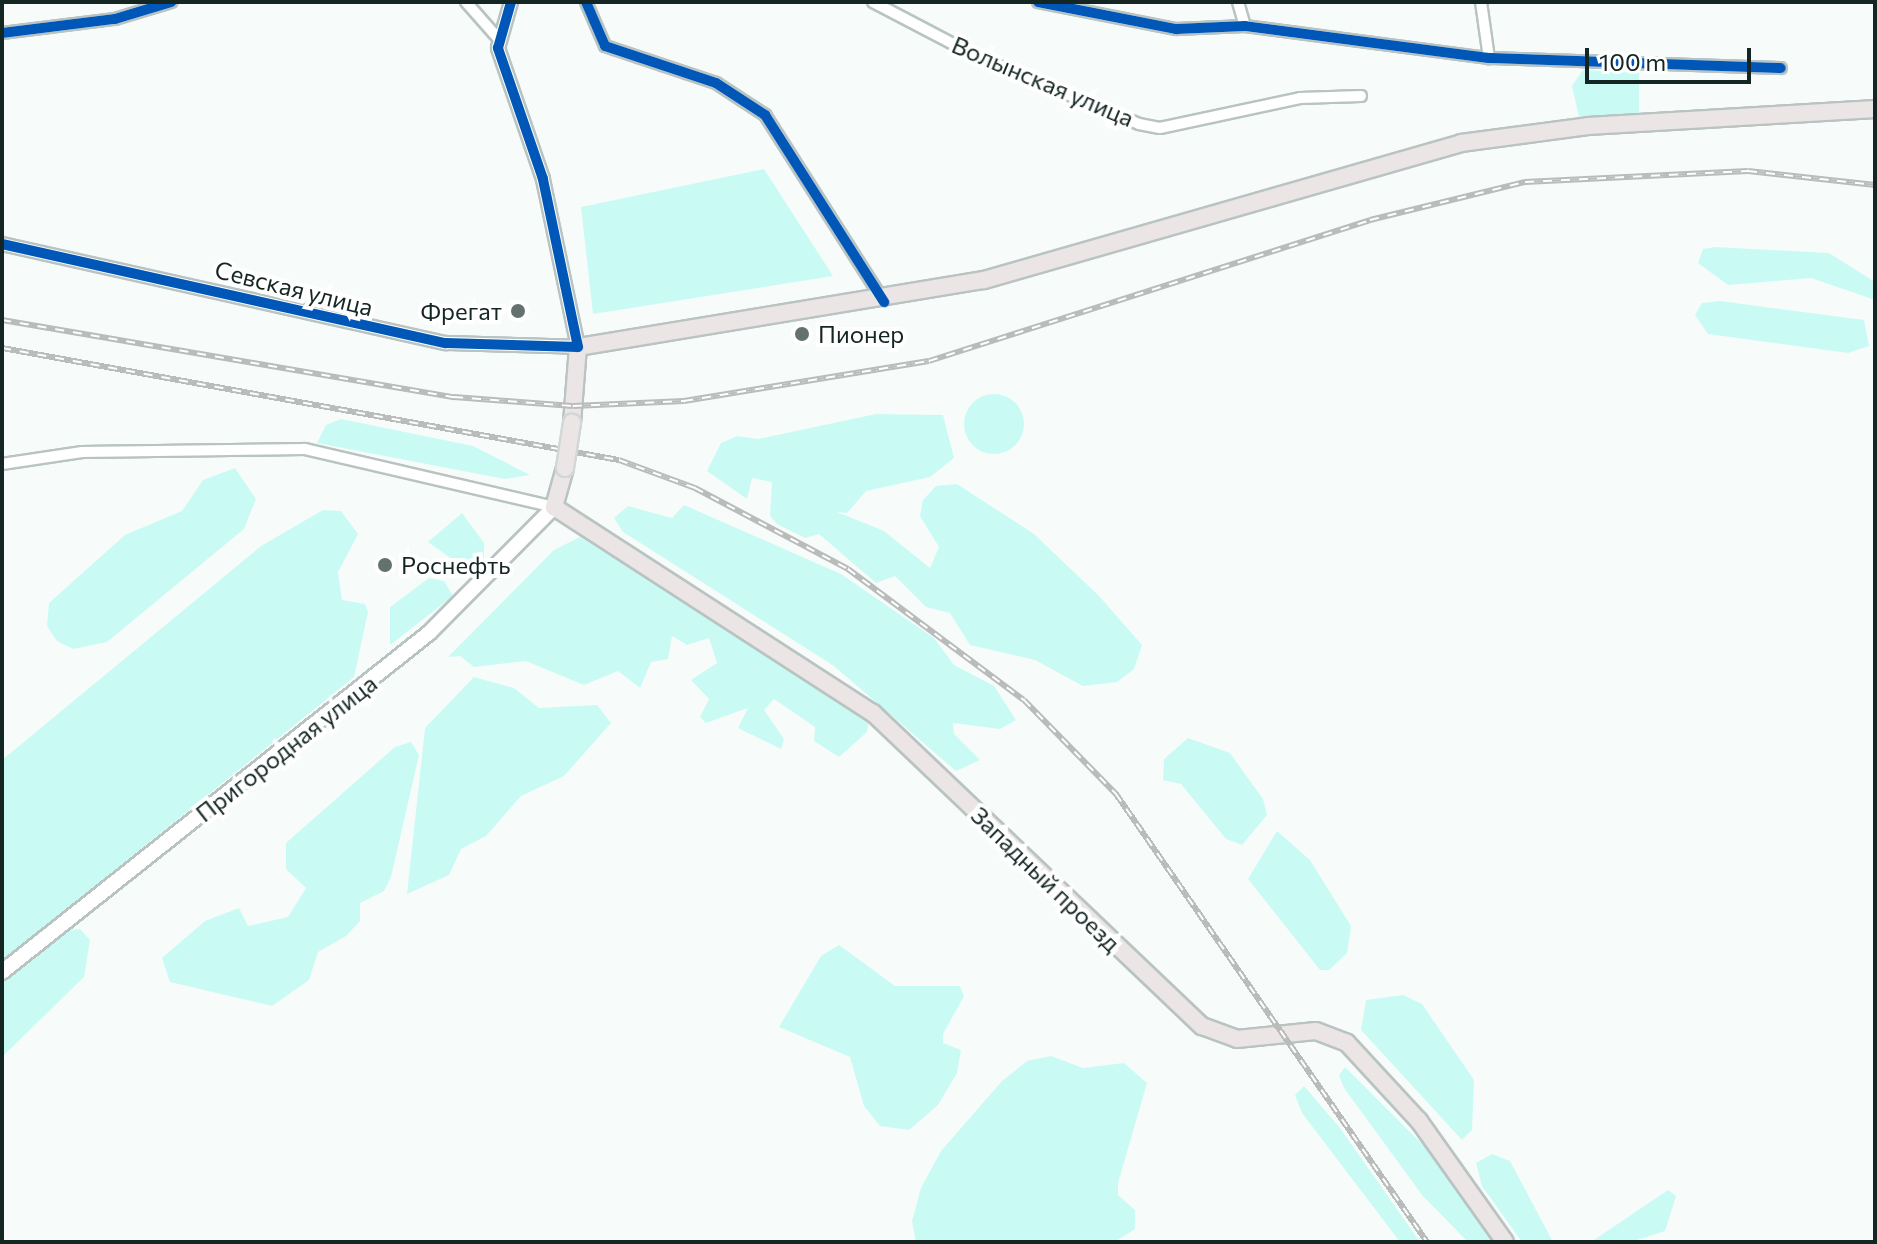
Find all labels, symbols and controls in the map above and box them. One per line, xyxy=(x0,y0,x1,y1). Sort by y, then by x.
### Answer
street label: Волынская улица xyxy=(948,30,1138,132)
scale bar xyxy=(1589,32,1755,82)
text: 100 m xyxy=(1599,47,1666,76)
street label: Севская улица xyxy=(212,254,376,322)
place label: Фрегат xyxy=(421,297,502,325)
marker: Фрегат xyxy=(509,302,527,320)
place label: Пионер xyxy=(818,320,904,348)
marker: Пионер xyxy=(793,325,811,343)
place label: Роснефть xyxy=(401,551,511,579)
marker: Роснефть xyxy=(376,556,394,574)
street label: Пригородная улица xyxy=(190,668,382,828)
street label: Западный проезд xyxy=(965,801,1127,957)

